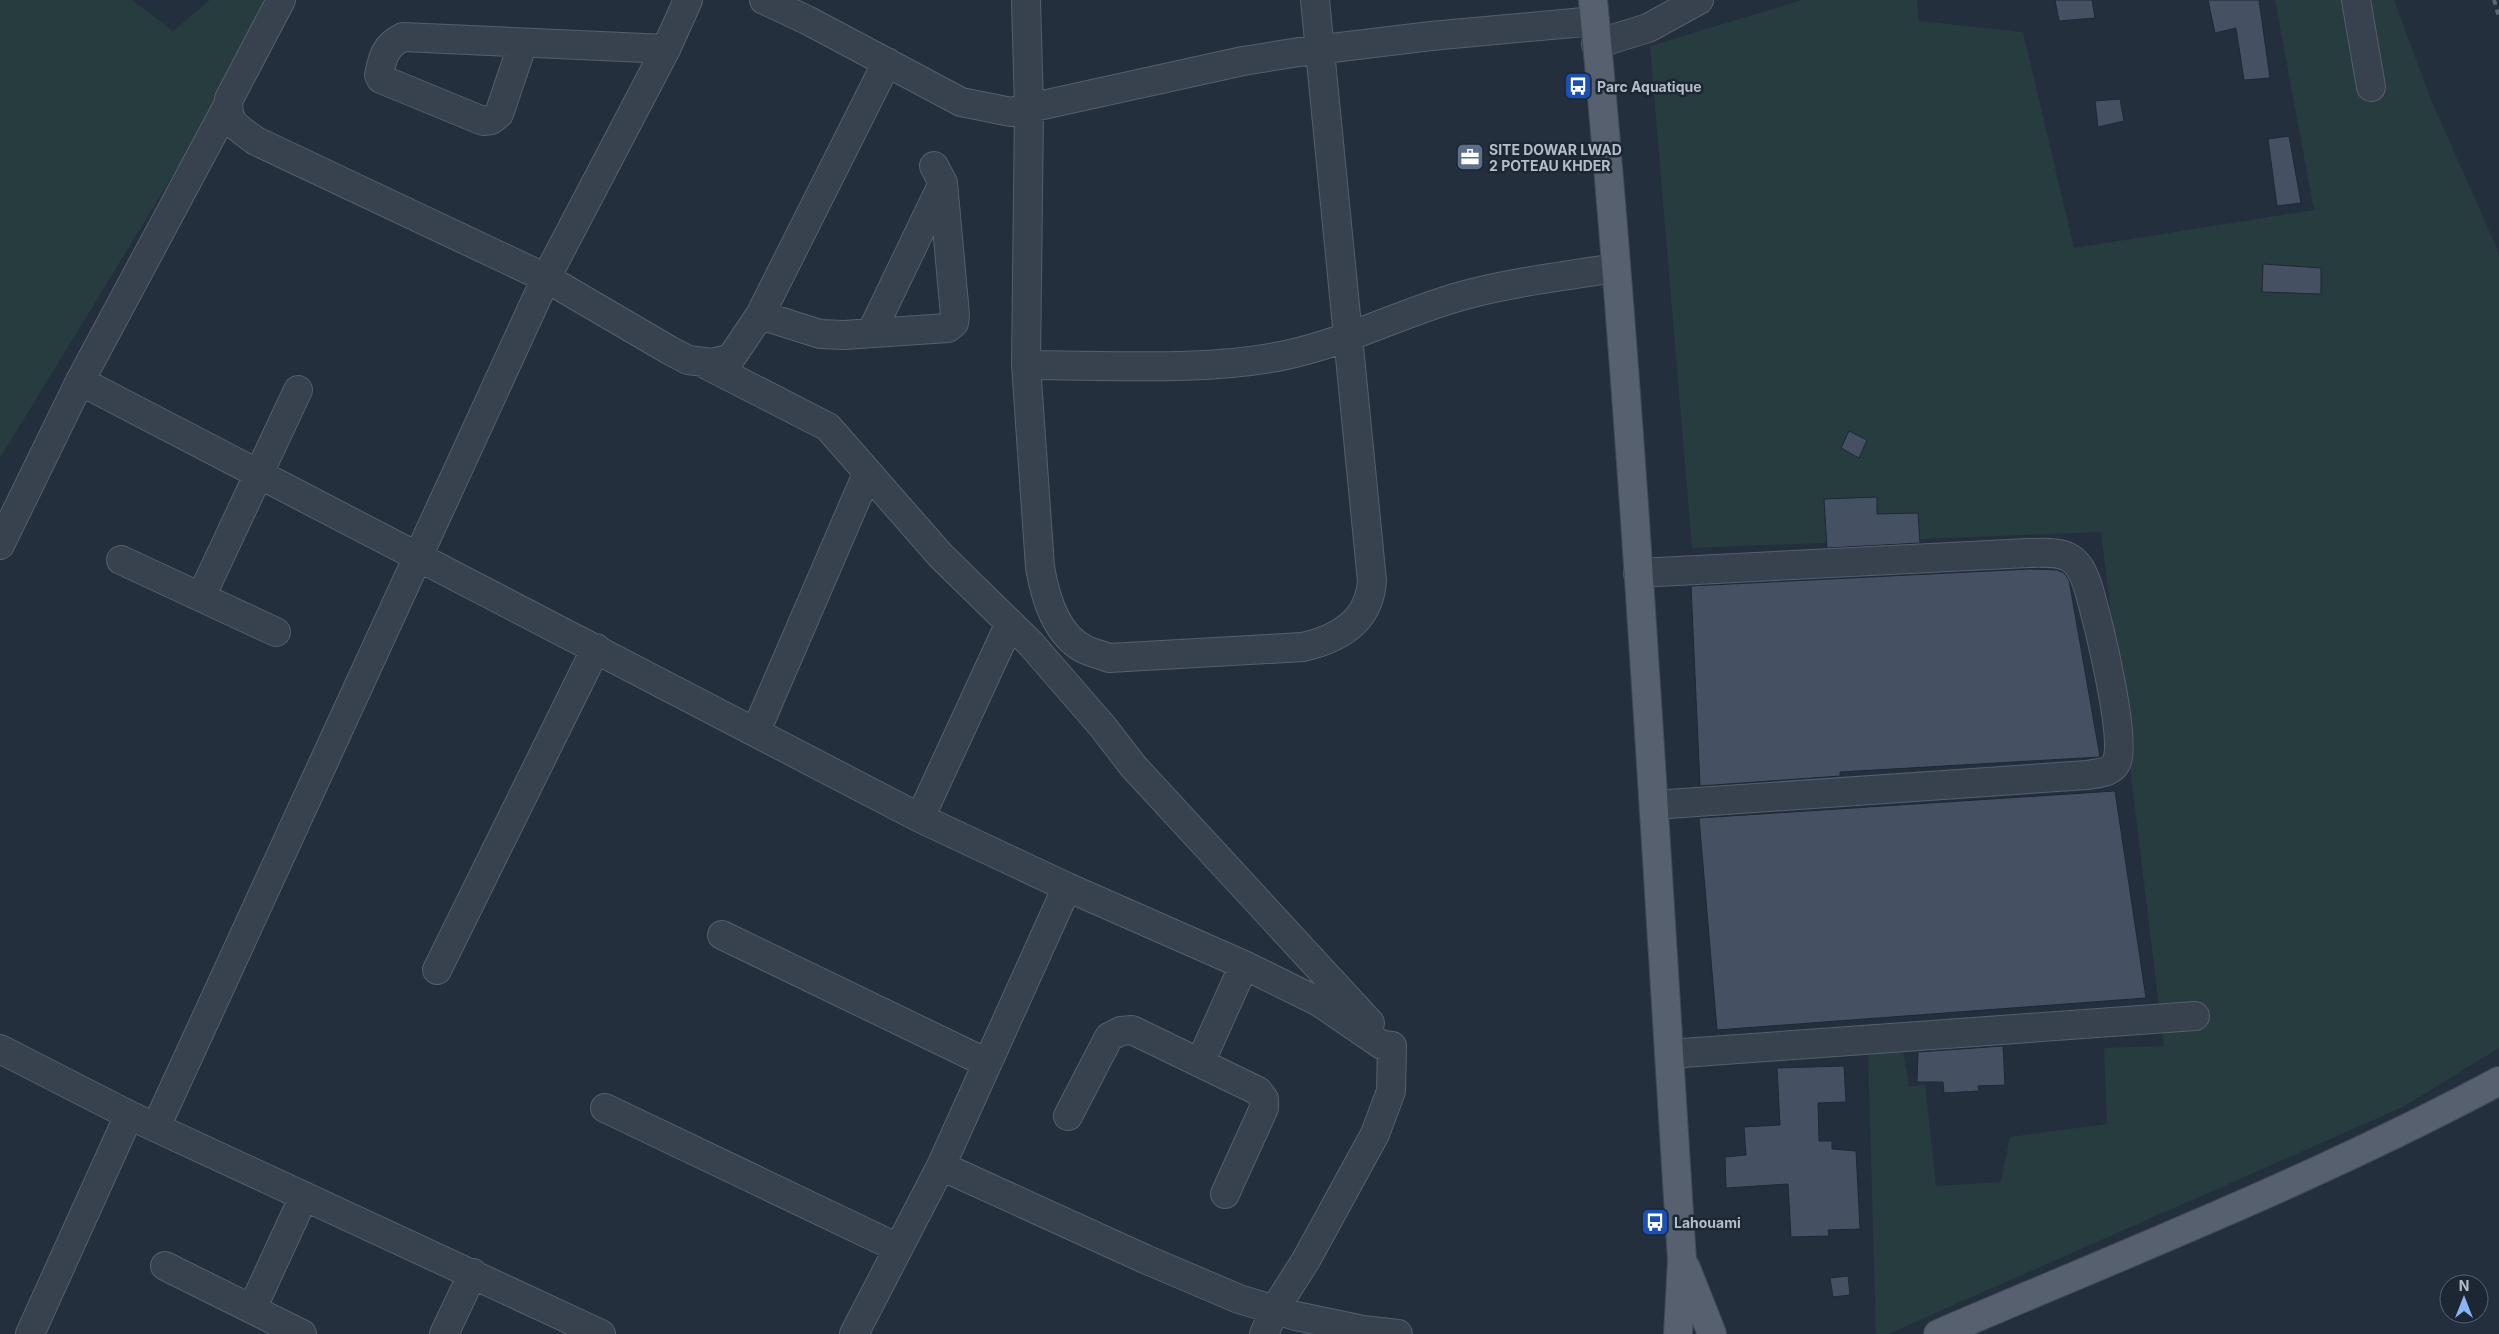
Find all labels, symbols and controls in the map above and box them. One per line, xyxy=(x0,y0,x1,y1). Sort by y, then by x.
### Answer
bus stop icon: Parc Aquatique xyxy=(1563,71,1593,101)
place label: Parc Aquatique xyxy=(1597,78,1702,95)
place label: SITE DOWAR LWAD 2 POTEAU KHDER xyxy=(1489,141,1622,174)
office icon: SITE DOWAR LWAD 2 POTEAU KHDER xyxy=(1455,142,1485,172)
bus stop icon: Lahouami xyxy=(1640,1207,1670,1237)
place label: Lahouami xyxy=(1674,1214,1741,1231)
north arrow xyxy=(2439,1274,2489,1324)
text: N xyxy=(2459,1277,2469,1294)

